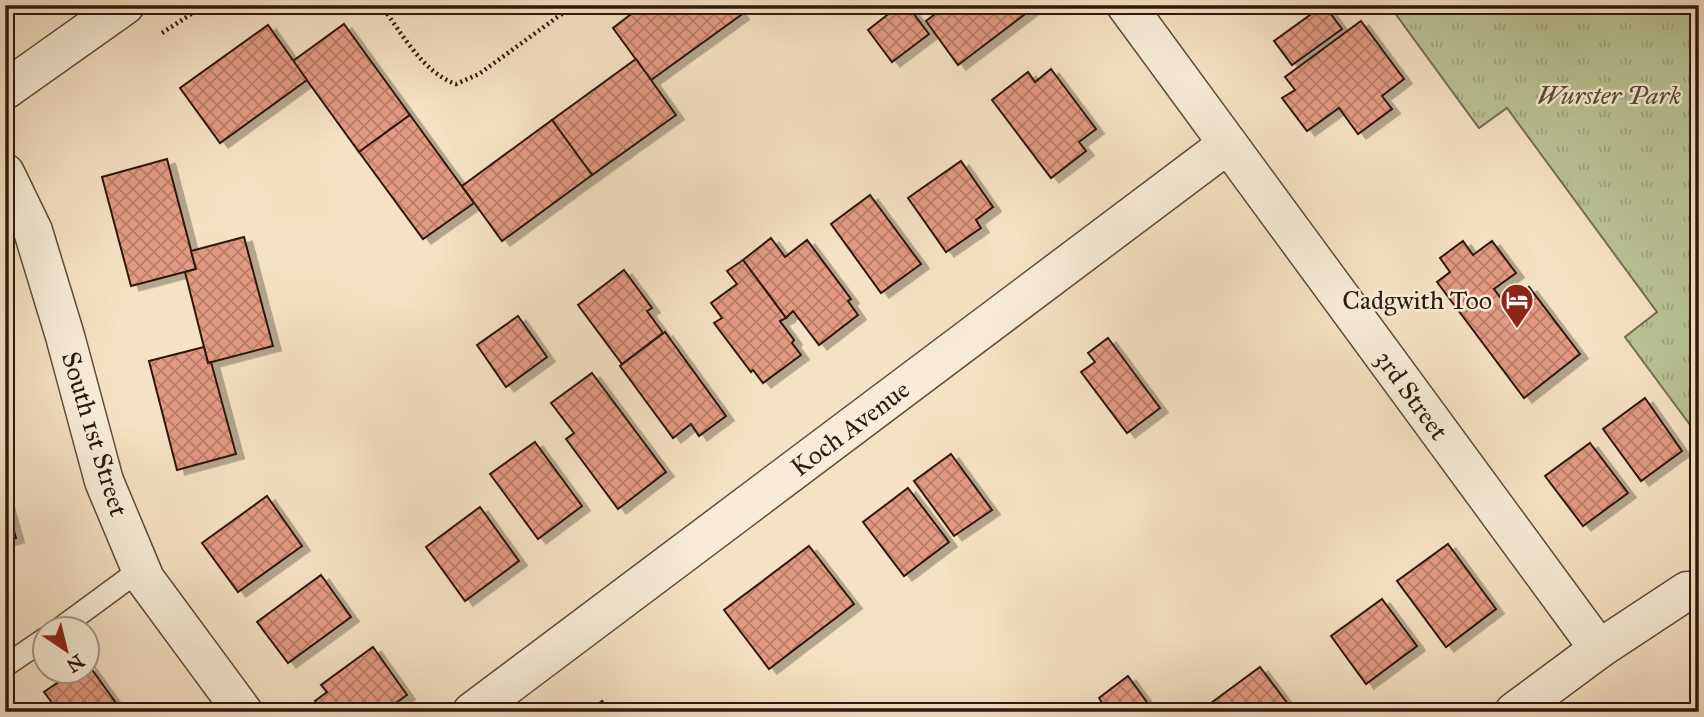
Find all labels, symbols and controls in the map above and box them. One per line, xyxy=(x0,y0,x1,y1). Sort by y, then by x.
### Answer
park label: Wurster Park xyxy=(1537,79,1681,111)
hotel icon: Cadgwith Too xyxy=(1498,281,1536,330)
place label: Cadgwith Too xyxy=(1342,284,1492,316)
street label: 3rd Street xyxy=(1369,344,1455,446)
street label: South 1st Street xyxy=(55,348,135,520)
street label: Koch Avenue xyxy=(784,373,916,483)
north arrow xyxy=(32,616,102,686)
text: N xyxy=(62,649,89,678)

